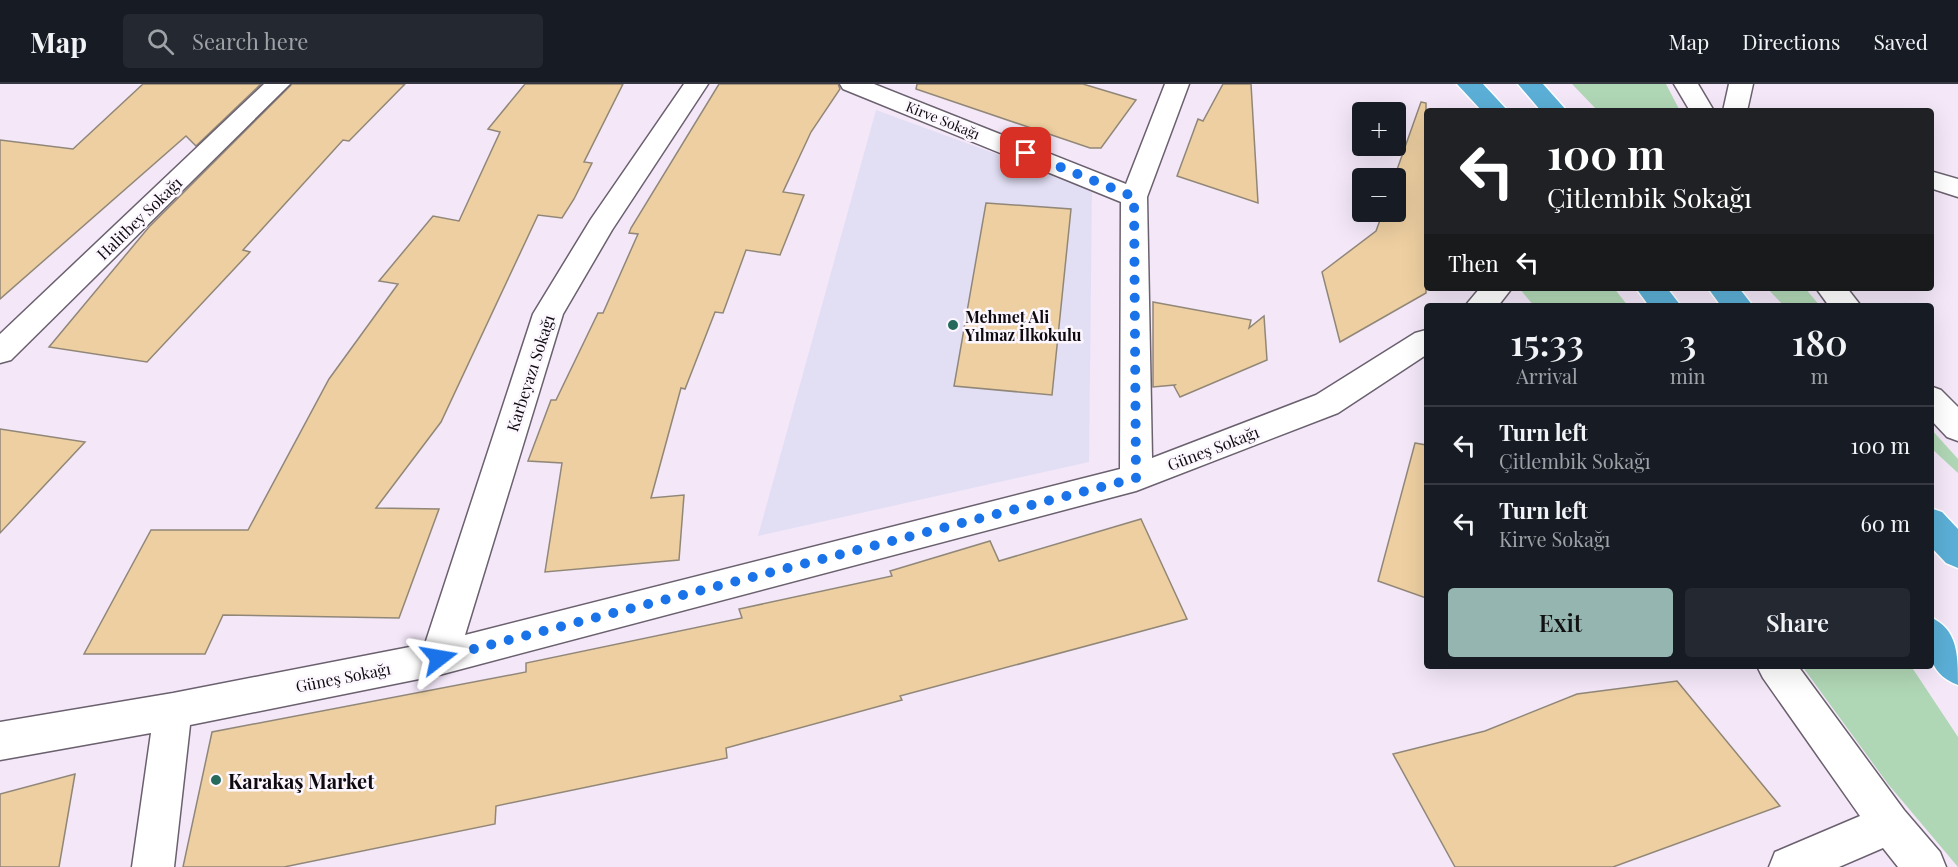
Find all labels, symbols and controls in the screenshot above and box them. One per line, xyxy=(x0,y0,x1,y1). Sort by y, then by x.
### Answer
search box xyxy=(123,14,543,68)
text: Map xyxy=(30,23,87,60)
icon: search xyxy=(144,25,177,58)
text: Search here xyxy=(192,26,308,56)
text: Map xyxy=(1668,27,1709,55)
text: Directions xyxy=(1742,27,1840,55)
text: Saved xyxy=(1873,27,1928,55)
street label: Kirve Sokağı xyxy=(903,97,983,143)
map controls xyxy=(1352,102,1406,222)
button: + xyxy=(1352,102,1406,156)
text: 100 m xyxy=(1547,125,1665,181)
pin xyxy=(1000,127,1051,178)
icon: left xyxy=(1448,132,1526,210)
icon: arrive xyxy=(1009,136,1042,169)
button: − xyxy=(1352,168,1406,222)
street label: Halitbey Sokağı xyxy=(92,172,186,264)
text: Çitlembik Sokağı xyxy=(1547,179,1752,215)
icon: left xyxy=(1511,246,1544,279)
text: Then xyxy=(1448,248,1499,278)
place label: Mehmet Ali Yılmaz İlkokulu xyxy=(964,306,1082,345)
street label: Karbeyazı Sokağı xyxy=(501,312,559,434)
text: 15:33 xyxy=(1510,317,1584,365)
text: 3 xyxy=(1679,317,1696,365)
text: 180 xyxy=(1792,317,1848,365)
marker: Mehmet Ali Yılmaz İlkokulu xyxy=(946,318,960,332)
text: Arrival xyxy=(1516,362,1578,389)
text: min xyxy=(1670,362,1706,389)
text: m xyxy=(1811,362,1829,389)
text: Turn left xyxy=(1499,417,1588,447)
street label: Güneş Sokağı xyxy=(1164,421,1262,475)
icon: left xyxy=(1448,429,1481,462)
text: 100 m xyxy=(1850,430,1910,460)
text: Çitlembik Sokağı xyxy=(1499,447,1651,474)
text: Turn left xyxy=(1499,495,1588,525)
icon: left xyxy=(1448,507,1481,540)
text: 60 m xyxy=(1860,508,1910,538)
text: Kirve Sokağı xyxy=(1499,525,1610,552)
button: Exit xyxy=(1448,588,1673,657)
button: Share xyxy=(1685,588,1910,657)
position arrow xyxy=(407,626,471,690)
street label: Güneş Sokağı xyxy=(294,657,393,696)
place label: Karakaş Market xyxy=(228,767,375,794)
marker: Karakaş Market xyxy=(209,773,223,787)

